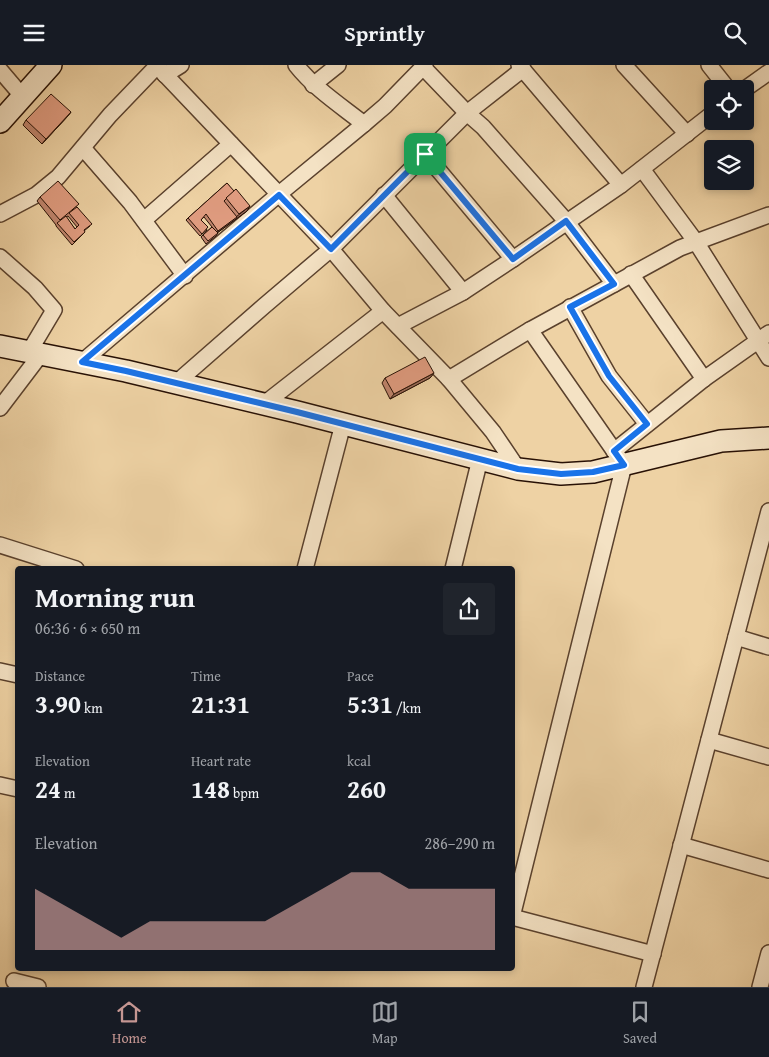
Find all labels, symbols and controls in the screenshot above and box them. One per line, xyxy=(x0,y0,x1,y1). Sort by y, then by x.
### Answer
text: Sprintly xyxy=(344,17,425,49)
icon: menu xyxy=(20,19,48,47)
icon: search xyxy=(721,19,749,47)
map controls xyxy=(704,80,754,190)
button: locate xyxy=(704,80,754,130)
pin xyxy=(404,133,446,175)
icon: arrive xyxy=(411,140,439,168)
button: layers xyxy=(704,140,754,190)
text: Morning run xyxy=(35,576,195,617)
button: share xyxy=(443,583,495,635)
text: 06:36 · 6 × 650 m xyxy=(35,616,140,640)
text: Distance xyxy=(35,666,85,686)
text: Time xyxy=(191,666,221,686)
text: Pace xyxy=(347,666,374,686)
text: 3.90 xyxy=(35,686,81,722)
text: 21:31 xyxy=(191,686,250,722)
text: 5:31 xyxy=(347,686,393,722)
text: km xyxy=(81,698,103,718)
text: /km xyxy=(393,698,421,718)
text: Elevation xyxy=(35,751,90,771)
text: Heart rate xyxy=(191,751,251,771)
text: kcal xyxy=(347,751,371,771)
text: 24 xyxy=(35,771,61,807)
text: 148 xyxy=(191,771,230,807)
text: 260 xyxy=(347,771,386,807)
text: m xyxy=(61,783,75,803)
text: bpm xyxy=(230,783,259,803)
text: Elevation xyxy=(35,831,98,855)
text: 286–290 m xyxy=(425,831,495,855)
tab: Home xyxy=(112,998,147,1048)
tab: Map xyxy=(371,998,399,1048)
tab: Saved xyxy=(623,998,657,1048)

